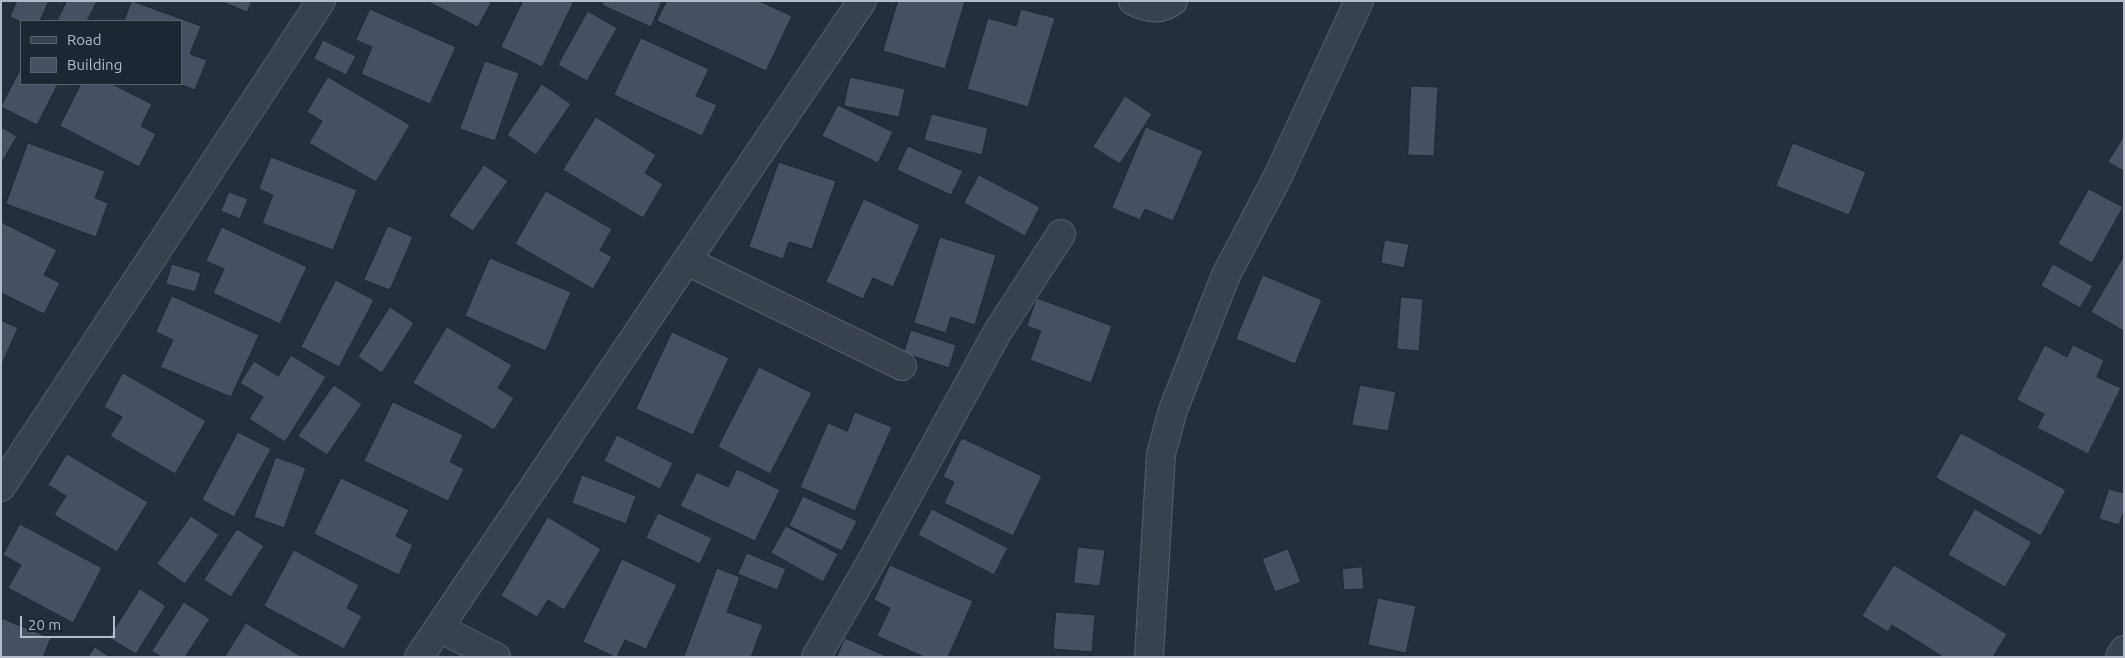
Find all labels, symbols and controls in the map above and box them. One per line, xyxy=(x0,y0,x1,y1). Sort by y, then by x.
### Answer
legend xyxy=(20,20,182,85)
text: Road xyxy=(67,31,102,48)
text: Building xyxy=(67,56,122,73)
scale bar xyxy=(22,606,118,638)
text: 20 m xyxy=(28,616,61,633)

